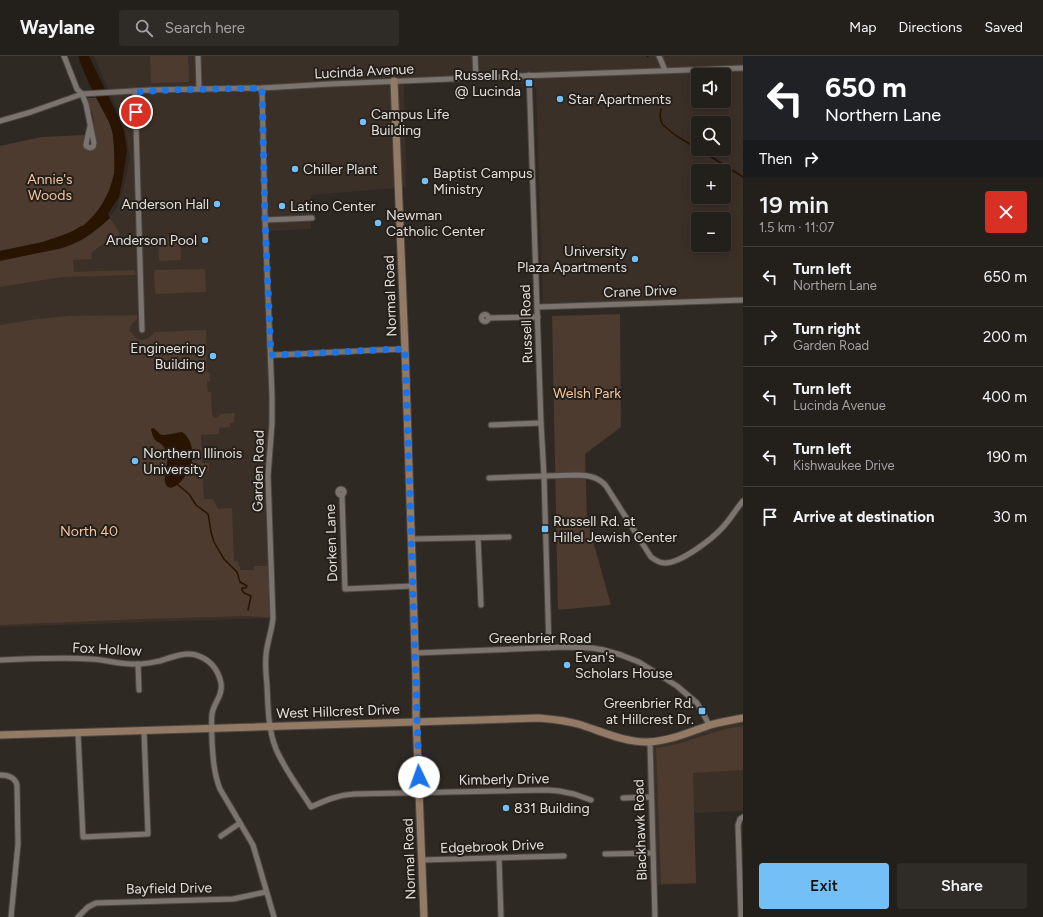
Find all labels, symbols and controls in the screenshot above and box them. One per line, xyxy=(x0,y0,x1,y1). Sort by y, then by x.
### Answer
search box xyxy=(119,10,399,46)
text: Waylane xyxy=(20,16,95,39)
icon: search xyxy=(133,17,155,39)
text: Search here xyxy=(165,19,245,37)
text: Map xyxy=(849,19,877,36)
text: Directions xyxy=(899,19,962,36)
text: Saved xyxy=(984,19,1023,36)
street label: Lucinda Avenue xyxy=(314,60,415,83)
place label: Russell Rd. @ Lucinda xyxy=(454,67,521,100)
map controls xyxy=(691,68,731,252)
button: sound xyxy=(691,68,731,108)
text: 650 m xyxy=(825,70,907,104)
icon: left xyxy=(759,72,811,124)
marker: Russell Rd. @ Lucinda xyxy=(524,78,534,88)
place label: Star Apartments xyxy=(568,91,671,108)
marker: Star Apartments xyxy=(555,94,565,104)
pin xyxy=(119,95,153,129)
icon: arrive xyxy=(125,101,147,123)
text: Northern Lane xyxy=(825,104,941,126)
place label: Campus Life Building xyxy=(371,106,450,139)
button: search xyxy=(691,116,731,156)
marker: Campus Life Building xyxy=(358,117,368,127)
icon: right xyxy=(800,148,822,170)
text: Then xyxy=(759,150,792,168)
place label: Chiller Plant xyxy=(303,161,378,178)
marker: Chiller Plant xyxy=(290,164,300,174)
button: + xyxy=(691,164,731,204)
place label: Baptist Campus Ministry xyxy=(433,165,533,198)
park label: Annie's Woods xyxy=(27,171,73,204)
marker: Baptist Campus Ministry xyxy=(420,176,430,186)
text: 19 min xyxy=(759,190,829,219)
button: close xyxy=(985,191,1027,233)
place label: Anderson Hall xyxy=(121,196,209,213)
place label: Latino Center xyxy=(290,198,376,215)
marker: Anderson Hall xyxy=(212,199,222,209)
marker: Latino Center xyxy=(277,201,287,211)
place label: Newman Catholic Center xyxy=(386,207,485,240)
button: − xyxy=(691,212,731,252)
marker: Newman Catholic Center xyxy=(373,218,383,228)
text: 1.5 km · 11:07 xyxy=(759,220,834,235)
place label: Anderson Pool xyxy=(106,232,197,249)
marker: Anderson Pool xyxy=(200,235,210,245)
place label: University Plaza Apartments xyxy=(517,243,628,276)
marker: University Plaza Apartments xyxy=(630,254,640,264)
street label: Normal Road xyxy=(381,255,400,337)
text: Turn left xyxy=(793,260,851,278)
icon: left xyxy=(759,266,781,288)
text: 650 m xyxy=(984,268,1027,286)
text: Northern Lane xyxy=(793,278,877,293)
street label: Crane Drive xyxy=(603,282,677,301)
street label: Russell Road xyxy=(517,284,536,364)
text: Turn right xyxy=(793,320,861,338)
icon: right xyxy=(759,326,781,348)
text: 200 m xyxy=(983,328,1027,346)
text: Garden Road xyxy=(793,338,869,353)
place label: Engineering Building xyxy=(130,340,205,373)
marker: Engineering Building xyxy=(208,351,218,361)
text: Turn left xyxy=(793,380,851,398)
park label: Welsh Park xyxy=(553,385,621,402)
icon: left xyxy=(759,386,781,408)
text: 400 m xyxy=(982,388,1027,406)
text: Lucinda Avenue xyxy=(793,398,886,413)
street label: Garden Road xyxy=(249,430,268,512)
text: Turn left xyxy=(793,440,851,458)
place label: Northern Illinois University xyxy=(143,445,242,478)
icon: left xyxy=(759,446,781,468)
text: 190 m xyxy=(986,448,1027,466)
marker: Northern Illinois University xyxy=(130,456,140,466)
text: Kishwaukee Drive xyxy=(793,458,895,473)
street label: Dorken Lane xyxy=(322,503,341,582)
icon: arrive xyxy=(759,506,781,528)
text: Arrive at destination xyxy=(793,508,934,526)
text: 30 m xyxy=(993,508,1027,526)
place label: Russell Rd. at Hillel Jewish Center xyxy=(553,513,677,546)
park label: North 40 xyxy=(60,523,118,540)
marker: Russell Rd. at Hillel Jewish Center xyxy=(540,524,550,534)
street label: Greenbrier Road xyxy=(489,630,591,647)
street label: Fox Hollow xyxy=(72,639,142,660)
place label: Evan's Scholars House xyxy=(575,649,673,682)
marker: Evan's Scholars House xyxy=(562,660,572,670)
place label: Greenbrier Rd. at Hillcrest Dr. xyxy=(604,695,694,728)
street label: West Hillcrest Drive xyxy=(276,701,400,722)
marker: Greenbrier Rd. at Hillcrest Dr. xyxy=(697,706,707,716)
position arrow xyxy=(398,756,440,798)
street label: Kimberly Drive xyxy=(459,770,550,789)
street label: Blackhawk Road xyxy=(630,779,651,881)
place label: 831 Building xyxy=(514,800,590,817)
marker: 831 Building xyxy=(501,803,511,813)
street label: Normal Road xyxy=(400,818,419,900)
street label: Edgebrook Drive xyxy=(440,836,545,857)
button: Exit xyxy=(759,863,889,909)
button: Share xyxy=(897,863,1027,909)
street label: Bayfield Drive xyxy=(126,879,213,898)

